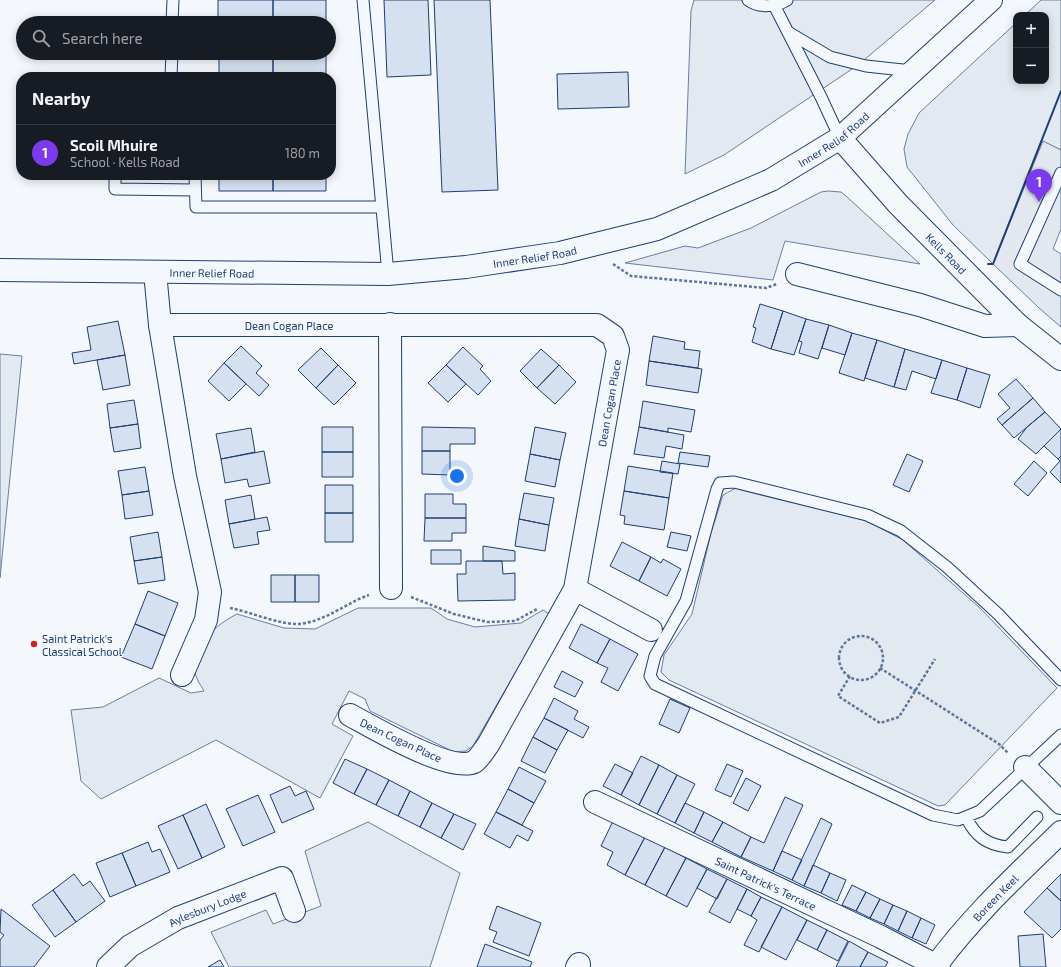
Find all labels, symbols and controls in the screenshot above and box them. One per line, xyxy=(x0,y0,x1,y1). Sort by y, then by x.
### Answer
map controls xyxy=(1013,12,1049,84)
button: + xyxy=(1013,12,1049,48)
search box xyxy=(16,16,336,60)
icon: search xyxy=(30,27,52,49)
text: Search here xyxy=(62,29,143,47)
button: − xyxy=(1013,48,1049,84)
text: Nearby xyxy=(32,88,90,108)
street label: Inner Relief Road xyxy=(795,109,871,169)
text: Scoil Mhuire xyxy=(70,136,158,154)
text: 1 xyxy=(42,145,48,161)
text: 180 m xyxy=(285,145,320,161)
text: School · Kells Road xyxy=(70,154,180,170)
pin: 1 xyxy=(1026,169,1052,202)
street label: Kells Road xyxy=(924,230,970,276)
street label: Inner Relief Road xyxy=(492,243,578,269)
street label: Inner Relief Road xyxy=(170,265,254,279)
street label: Dean Cogan Place xyxy=(245,319,333,332)
street label: Dean Cogan Place xyxy=(595,358,623,448)
your location xyxy=(447,466,467,486)
place label: Saint Patrick's Classical School xyxy=(42,632,123,658)
marker: Saint Patrick's Classical School xyxy=(29,639,39,649)
street label: Dean Cogan Place xyxy=(358,715,444,765)
street label: Saint Patrick's Terrace xyxy=(713,853,819,912)
street label: Boreen Keel xyxy=(970,871,1021,923)
street label: Aylesbury Lodge xyxy=(166,886,248,929)

